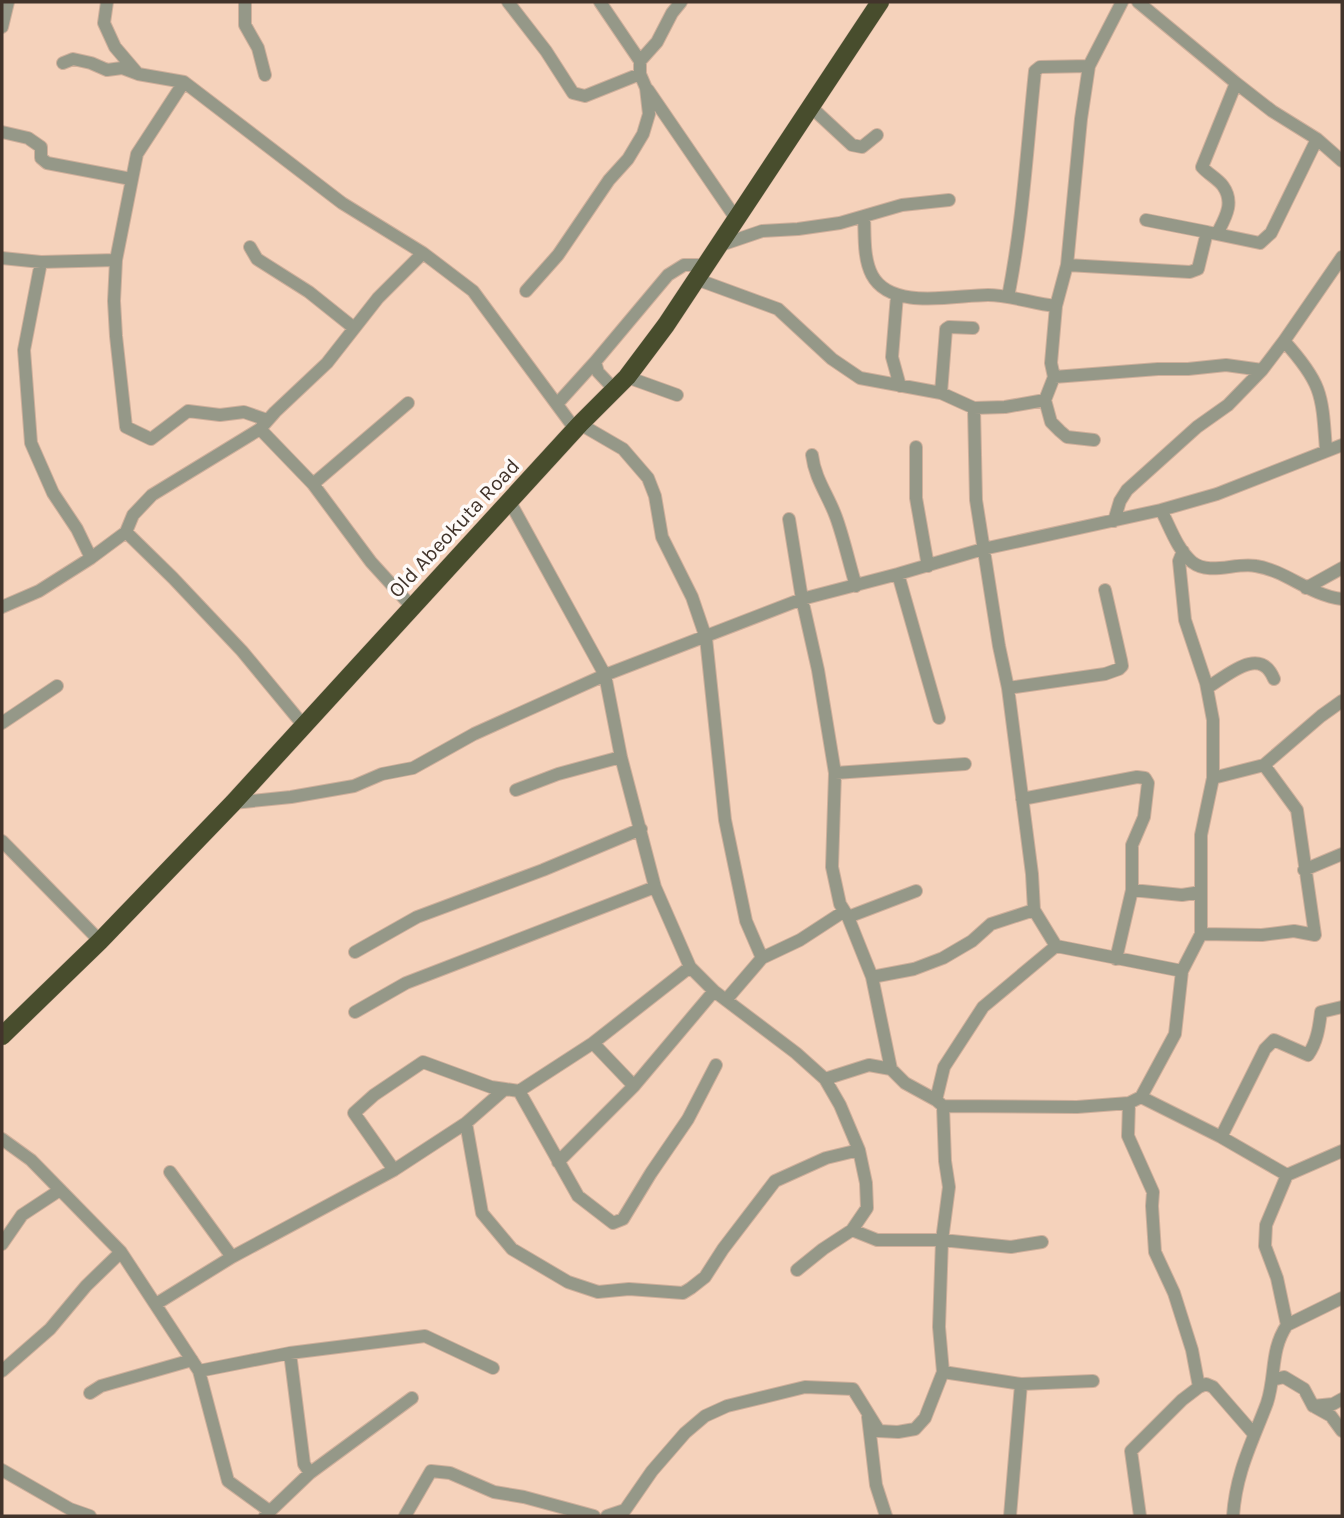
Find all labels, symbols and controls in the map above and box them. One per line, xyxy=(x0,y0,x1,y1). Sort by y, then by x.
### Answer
street label: Old Abeokuta Road xyxy=(384,454,524,602)

